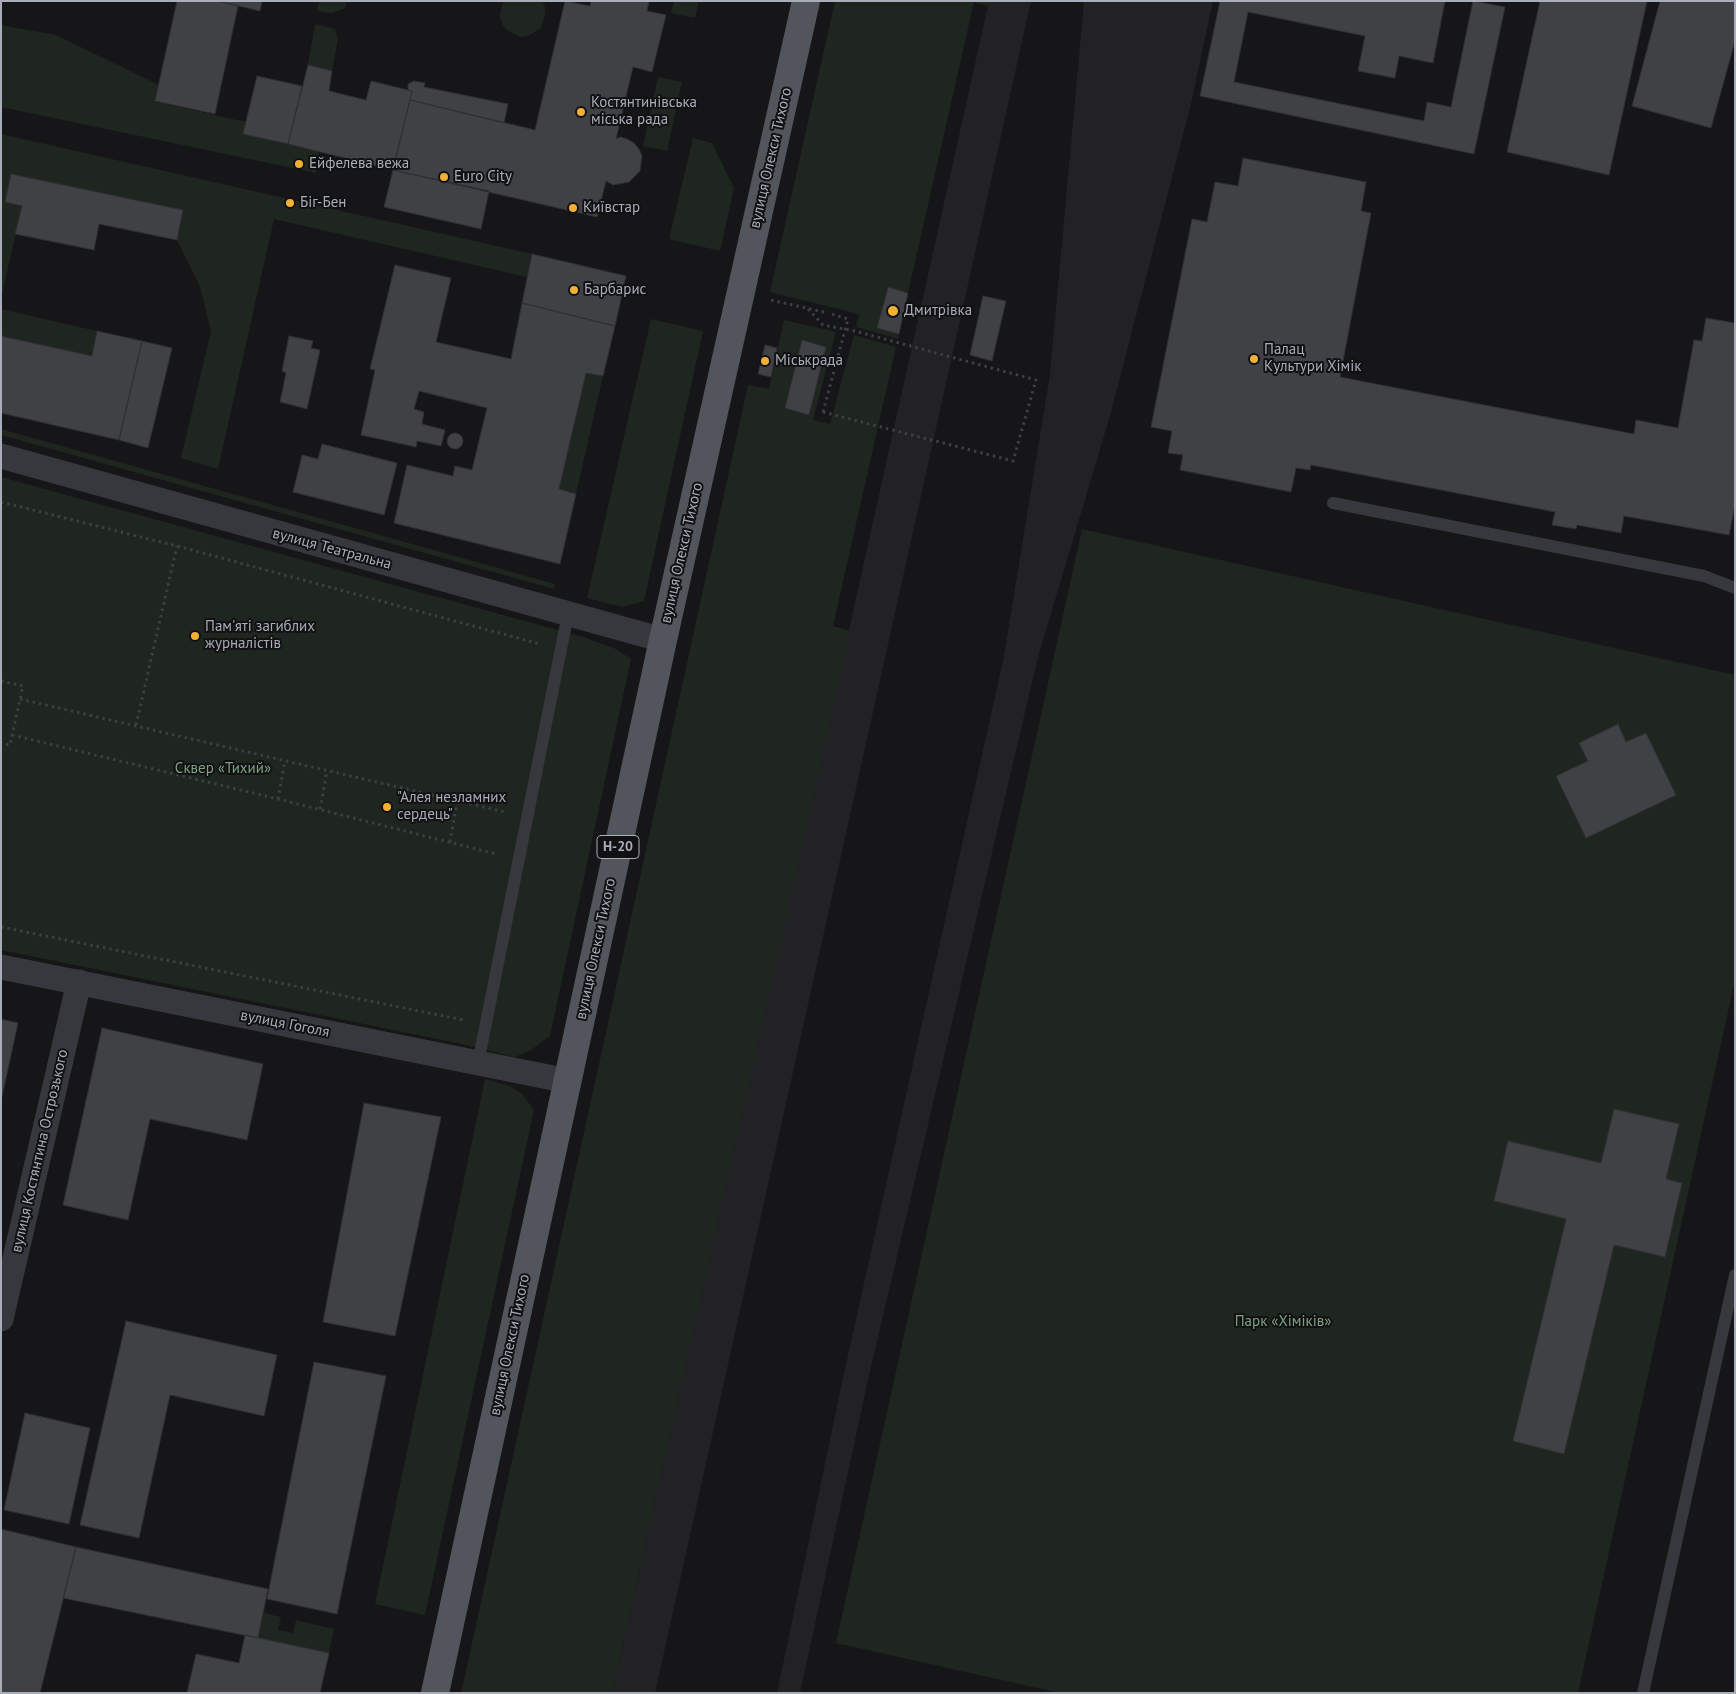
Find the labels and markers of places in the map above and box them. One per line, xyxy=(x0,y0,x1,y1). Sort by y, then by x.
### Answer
place label: Костянтинівська міська рада xyxy=(591,94,697,129)
marker: Костянтинівська міська рада xyxy=(575,106,587,118)
place label: Ейфелева вежа xyxy=(309,155,409,173)
marker: Ейфелева вежа xyxy=(293,158,305,170)
place label: Euro City xyxy=(454,168,512,186)
marker: Euro City xyxy=(438,171,450,183)
place label: Біг-Бен xyxy=(300,194,346,212)
marker: Біг-Бен xyxy=(284,197,296,209)
place label: Київстар xyxy=(583,199,640,217)
marker: Київстар xyxy=(567,202,579,214)
place label: Барбарис xyxy=(584,281,646,299)
marker: Барбарис xyxy=(568,284,580,296)
place label: Дмитрівка xyxy=(904,302,972,320)
marker: Дмитрівка xyxy=(886,304,900,318)
place label: Палац Культури Хімік xyxy=(1264,341,1361,376)
place label: Міськрада xyxy=(775,352,843,370)
marker: Палац Культури Хімік xyxy=(1248,353,1260,365)
marker: Міськрада xyxy=(759,355,771,367)
place label: Пам'яті загиблих журналістів xyxy=(205,618,315,653)
marker: Пам'яті загиблих журналістів xyxy=(189,630,201,642)
place label: "Алея незламних сердець" xyxy=(397,789,506,824)
marker: "Алея незламних сердець" xyxy=(381,801,393,813)

